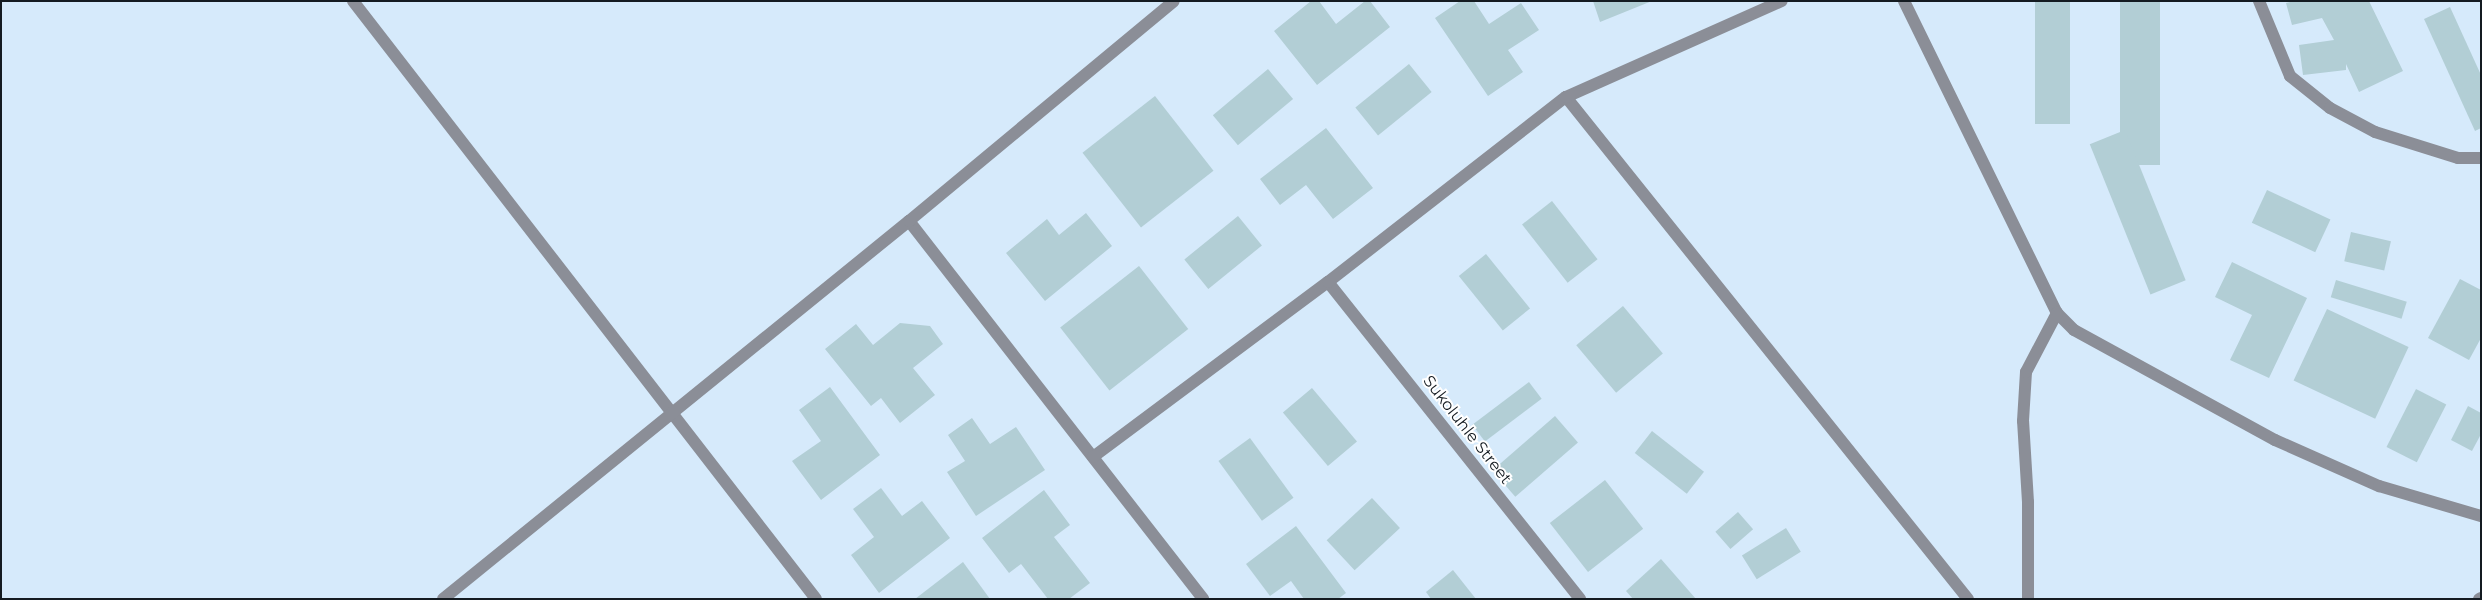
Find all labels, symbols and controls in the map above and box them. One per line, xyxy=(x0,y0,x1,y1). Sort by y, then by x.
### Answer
street label: Sukoluhle Street xyxy=(1419,372,1515,488)

